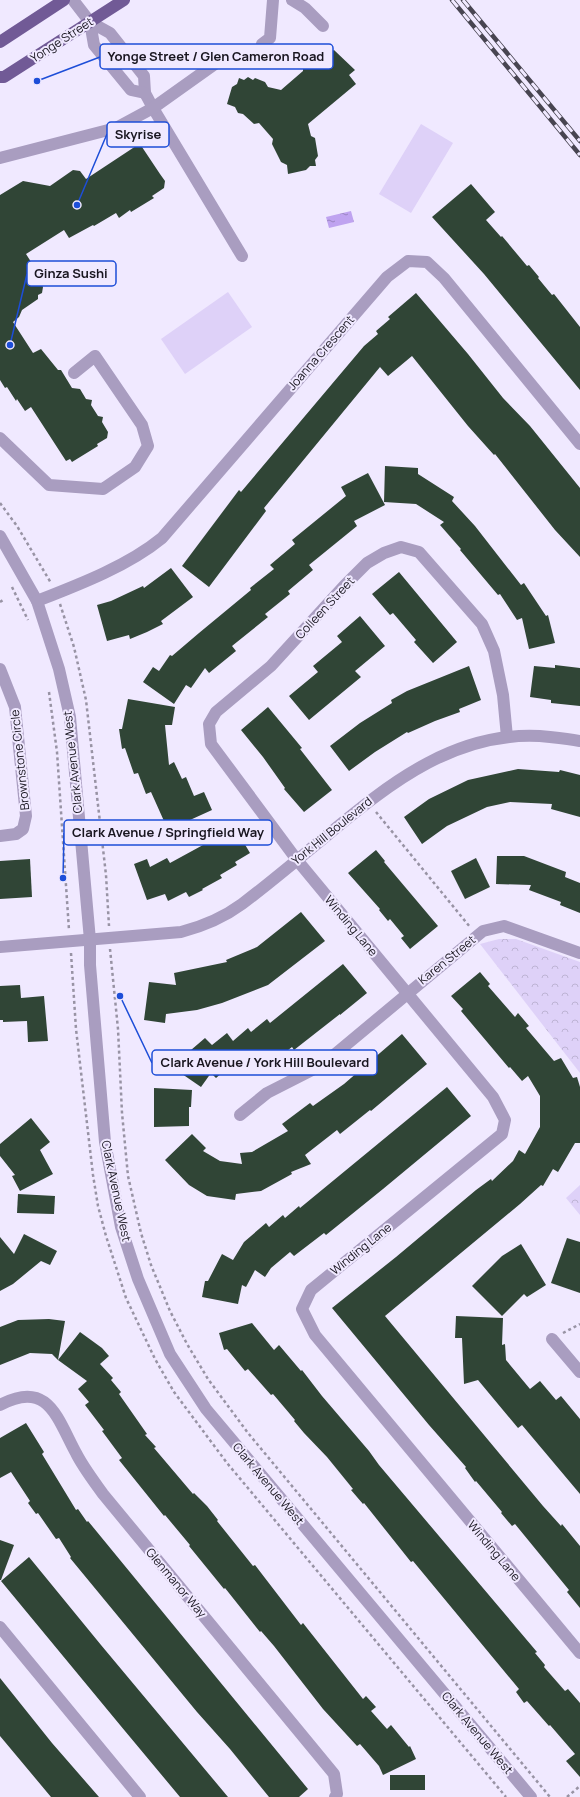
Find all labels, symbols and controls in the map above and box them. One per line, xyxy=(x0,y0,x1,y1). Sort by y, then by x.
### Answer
street label: Yonge Street xyxy=(27,13,97,66)
callout: Yonge Street / Glen Cameron Road xyxy=(100,44,333,69)
text: Yonge Street / Glen Cameron Road xyxy=(108,47,324,65)
callout: Skyrise xyxy=(107,122,169,147)
text: Skyrise xyxy=(115,125,161,143)
callout: Ginza Sushi xyxy=(27,261,116,286)
text: Ginza Sushi xyxy=(34,264,108,282)
street label: Joanna Crescent xyxy=(283,311,358,394)
street label: Colleen Street xyxy=(291,573,358,643)
street label: Brownstone Circle xyxy=(6,709,33,811)
street label: Clark Avenue West xyxy=(59,710,86,814)
street label: York Hill Boulevard xyxy=(288,793,376,868)
callout: Clark Avenue / Springfield Way xyxy=(64,820,272,845)
text: Clark Avenue / Springfield Way xyxy=(72,823,265,841)
street label: Winding Lane xyxy=(321,892,382,960)
street label: Karen Street xyxy=(414,931,479,988)
callout: Clark Avenue / York Hill Boulevard xyxy=(152,1050,377,1075)
text: Clark Avenue / York Hill Boulevard xyxy=(161,1053,369,1071)
street label: Clark Avenue West xyxy=(97,1139,136,1243)
street label: Winding Lane xyxy=(326,1219,395,1279)
street label: Clark Avenue West xyxy=(229,1439,308,1529)
street label: Winding Lane xyxy=(464,1517,525,1585)
street label: Glenmanor Way xyxy=(142,1544,211,1622)
street label: Clark Avenue West xyxy=(438,1688,517,1778)

